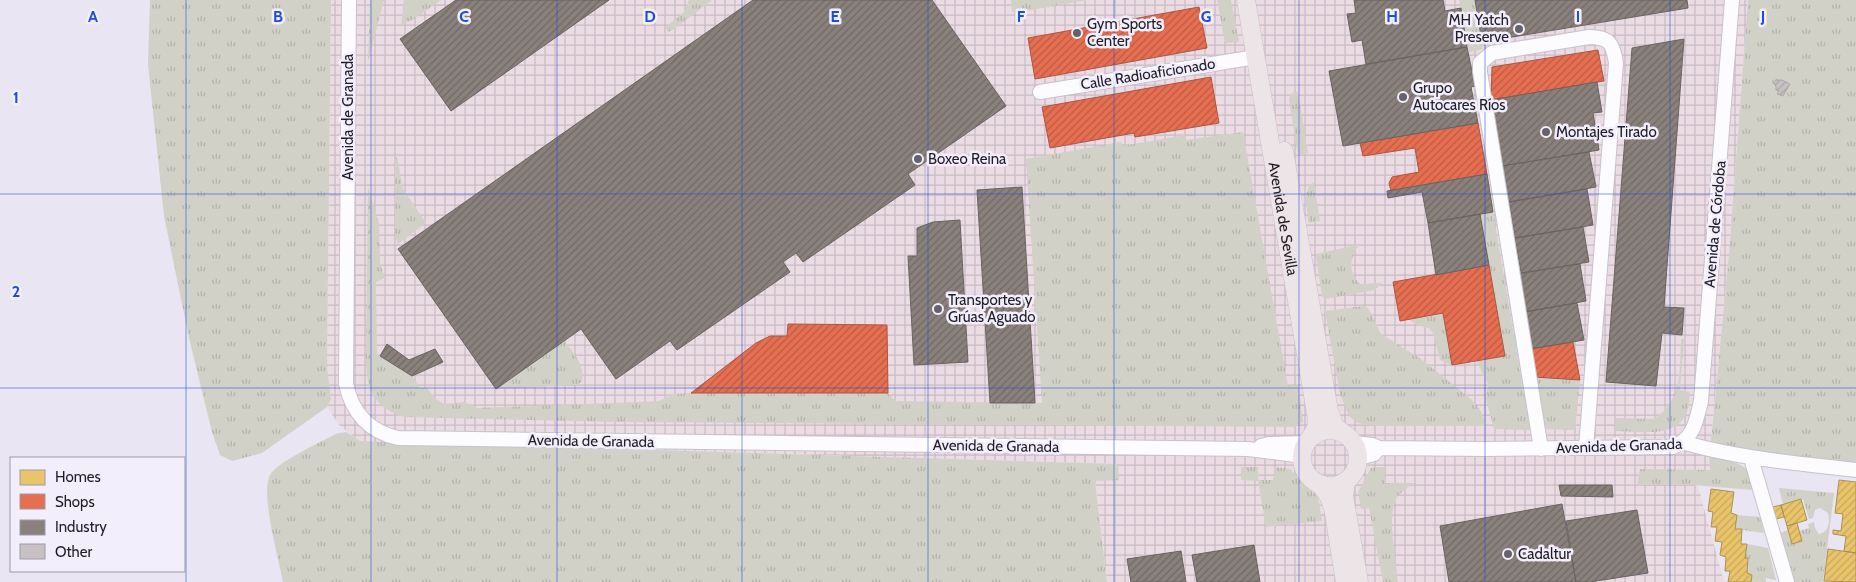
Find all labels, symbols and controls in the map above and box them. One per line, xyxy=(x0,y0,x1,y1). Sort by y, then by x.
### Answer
text: A xyxy=(88,7,98,26)
text: B xyxy=(273,7,283,26)
text: C xyxy=(459,7,469,26)
text: D xyxy=(644,7,656,26)
text: E xyxy=(830,7,840,26)
text: F xyxy=(1017,7,1026,26)
text: G xyxy=(1201,7,1211,26)
text: H xyxy=(1386,7,1398,26)
text: I xyxy=(1576,7,1580,26)
text: J xyxy=(1760,7,1765,26)
place label: MH Yatch Preserve xyxy=(1448,11,1509,46)
place label: Gym Sports Center xyxy=(1087,15,1162,50)
marker: MH Yatch Preserve xyxy=(1513,23,1525,35)
marker: Gym Sports Center xyxy=(1071,27,1083,39)
street label: Avenida de Granada xyxy=(339,53,357,180)
street label: Calle Radioaficionado xyxy=(1079,54,1217,94)
place label: Grupo Autocares Ríos xyxy=(1413,79,1506,114)
text: 1 xyxy=(13,88,19,107)
marker: Grupo Autocares Ríos xyxy=(1397,91,1409,103)
place label: Montajes Tirado xyxy=(1556,123,1657,141)
marker: Montajes Tirado xyxy=(1540,126,1552,138)
place label: Boxeo Reina xyxy=(928,150,1007,168)
marker: Boxeo Reina xyxy=(912,153,924,165)
street label: Avenida de Córdoba xyxy=(1700,159,1730,288)
street label: Avenida de Sevilla xyxy=(1265,161,1302,278)
text: 2 xyxy=(12,282,20,301)
place label: Transportes y Grúas Aguado xyxy=(948,291,1036,326)
marker: Transportes y Grúas Aguado xyxy=(932,303,944,315)
street label: Avenida de Granada xyxy=(528,431,655,451)
street label: Avenida de Granada xyxy=(1556,435,1683,457)
street label: Avenida de Granada xyxy=(933,436,1060,456)
legend xyxy=(10,457,185,572)
text: Homes xyxy=(55,468,101,486)
text: Shops xyxy=(55,493,95,511)
text: Industry xyxy=(55,518,107,536)
text: Other xyxy=(55,543,92,561)
place label: Cadaltur xyxy=(1518,545,1571,563)
marker: Cadaltur xyxy=(1502,548,1514,560)

